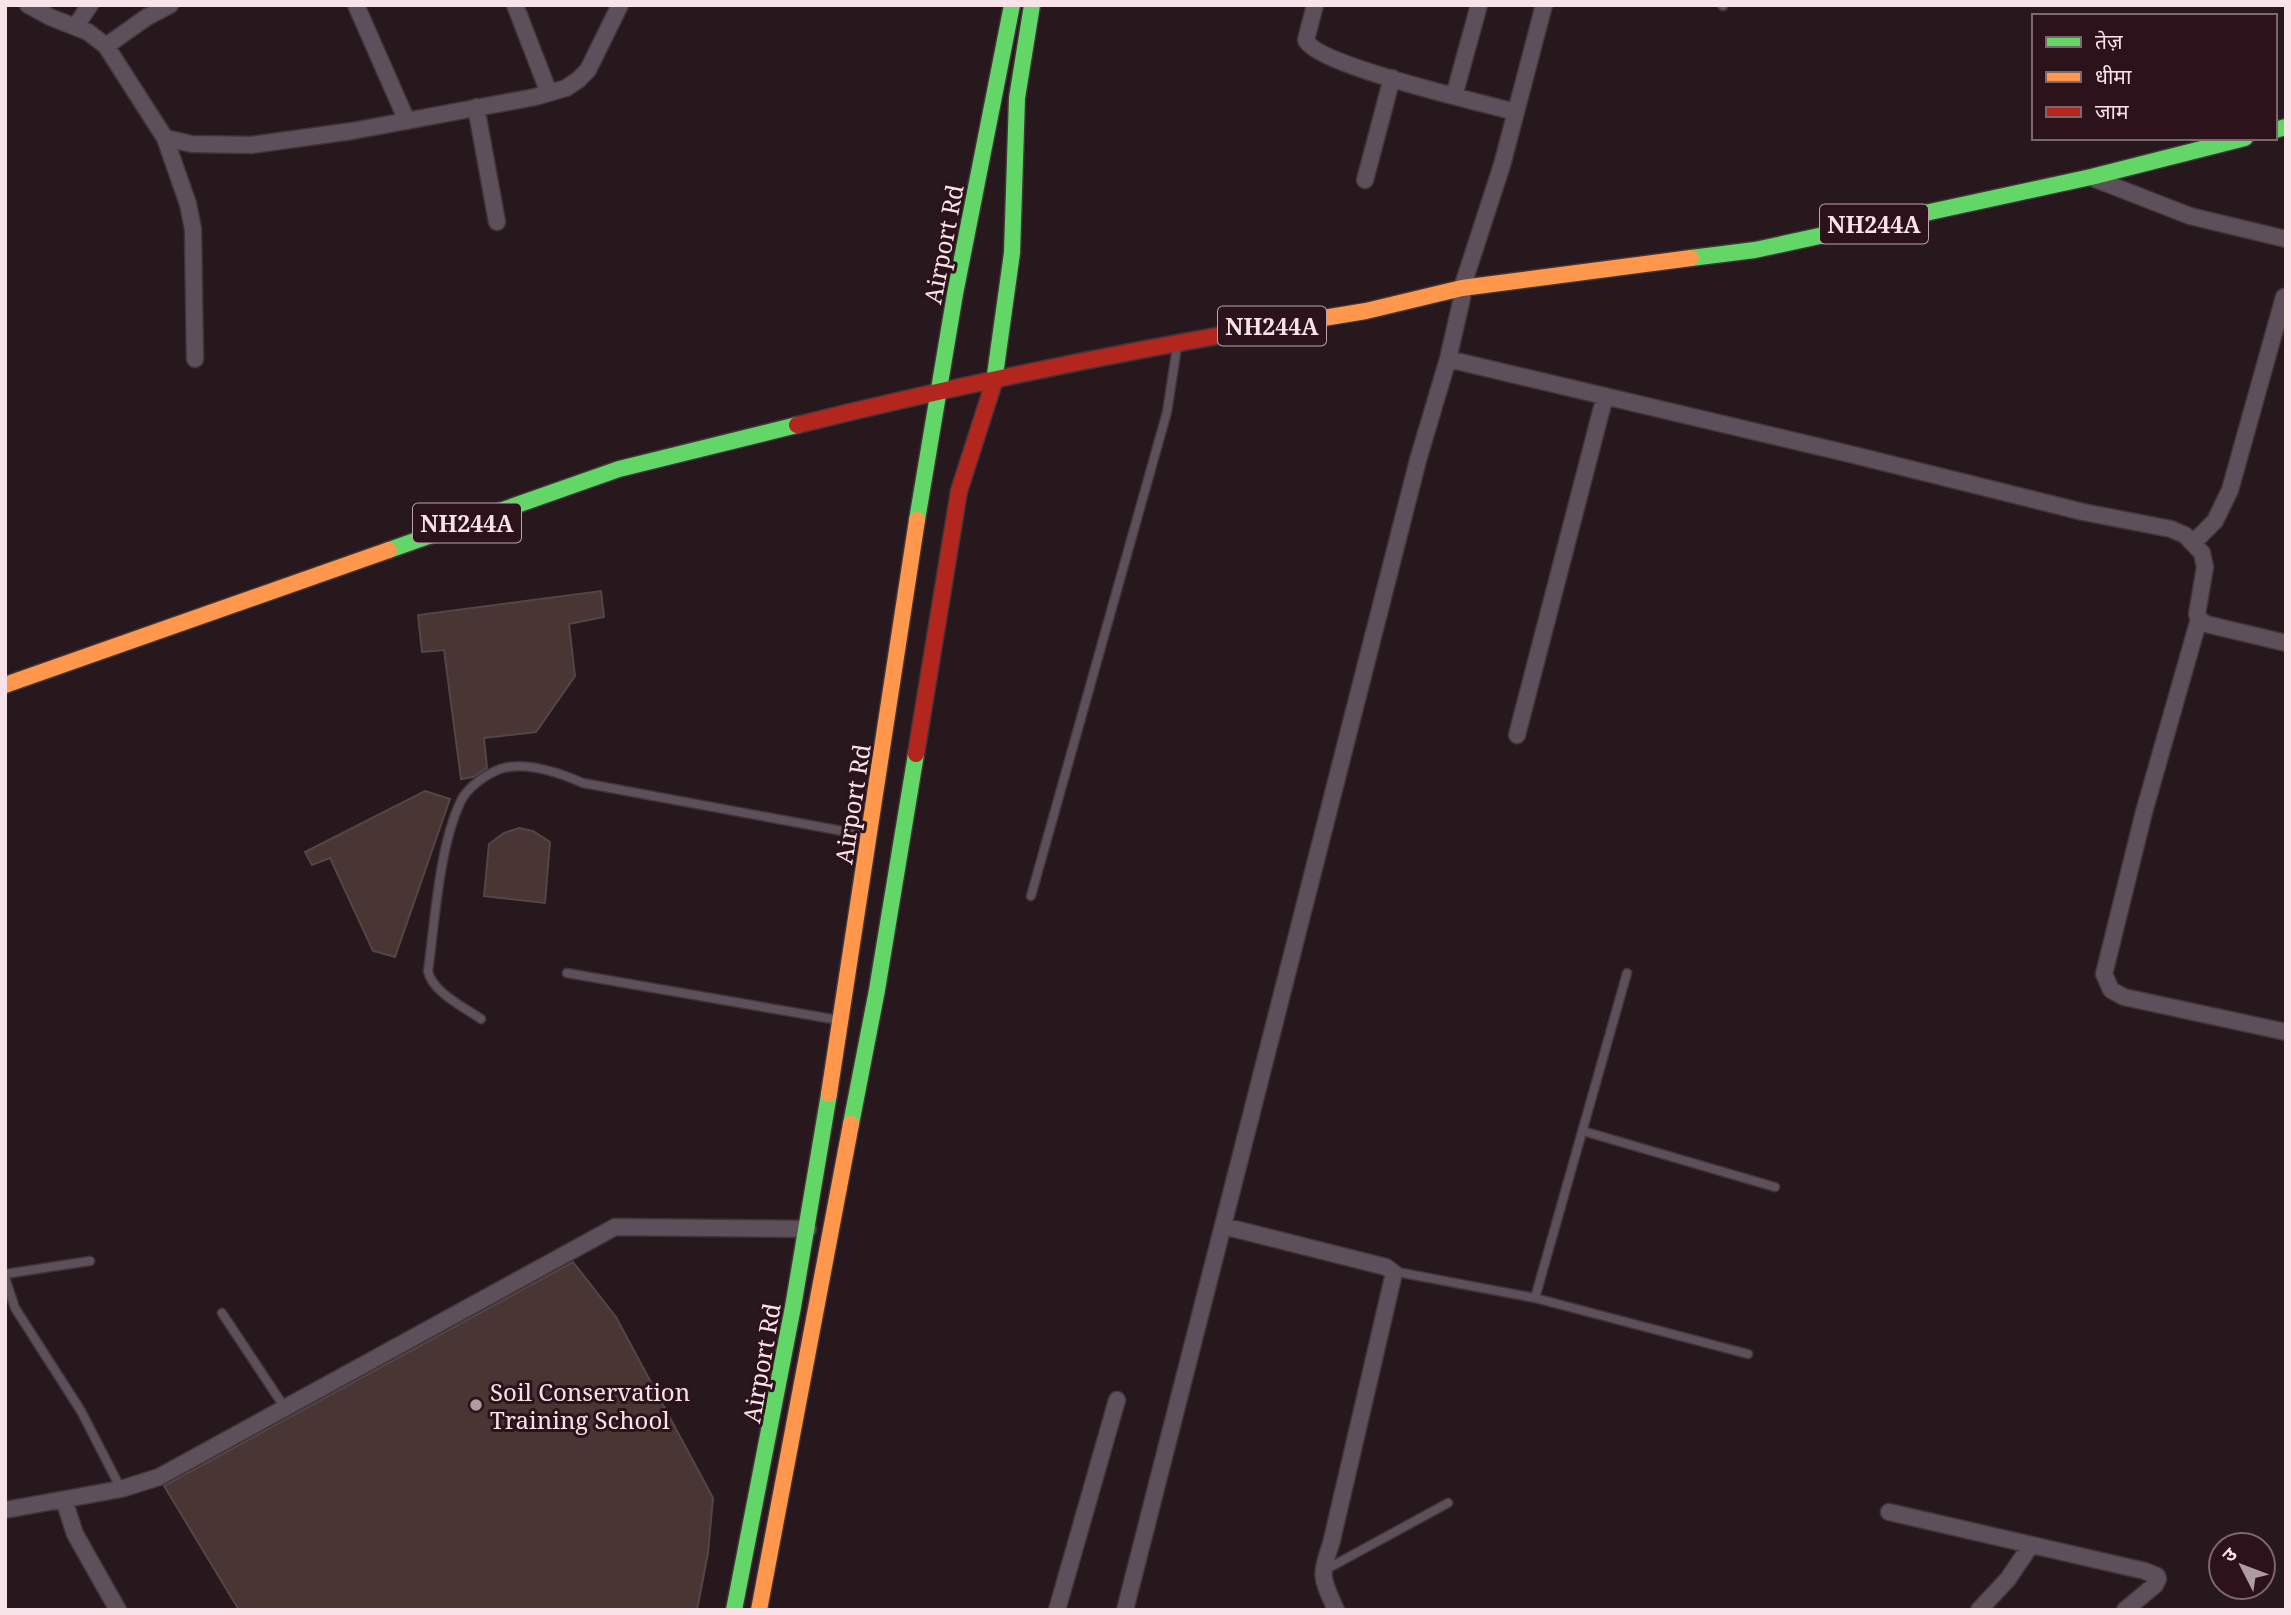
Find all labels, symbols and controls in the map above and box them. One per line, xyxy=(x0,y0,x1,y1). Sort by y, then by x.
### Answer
legend xyxy=(2032,14,2277,140)
text: तेज़ xyxy=(2095,27,2123,55)
text: धीमा xyxy=(2095,62,2132,90)
text: जाम xyxy=(2095,97,2129,125)
street label: Airport Rd xyxy=(915,181,971,307)
road number: NH244A xyxy=(1820,204,1928,244)
road number: NH244A xyxy=(1218,306,1326,346)
road number: NH244A xyxy=(413,503,521,542)
street label: Airport Rd xyxy=(826,741,878,866)
street label: Airport Rd xyxy=(734,1300,788,1425)
place label: Soil Conservation Training School xyxy=(490,1375,690,1436)
marker: Soil Conservation Training School xyxy=(468,1397,484,1413)
north arrow xyxy=(2207,1531,2277,1601)
text: उ xyxy=(2216,1541,2243,1567)

